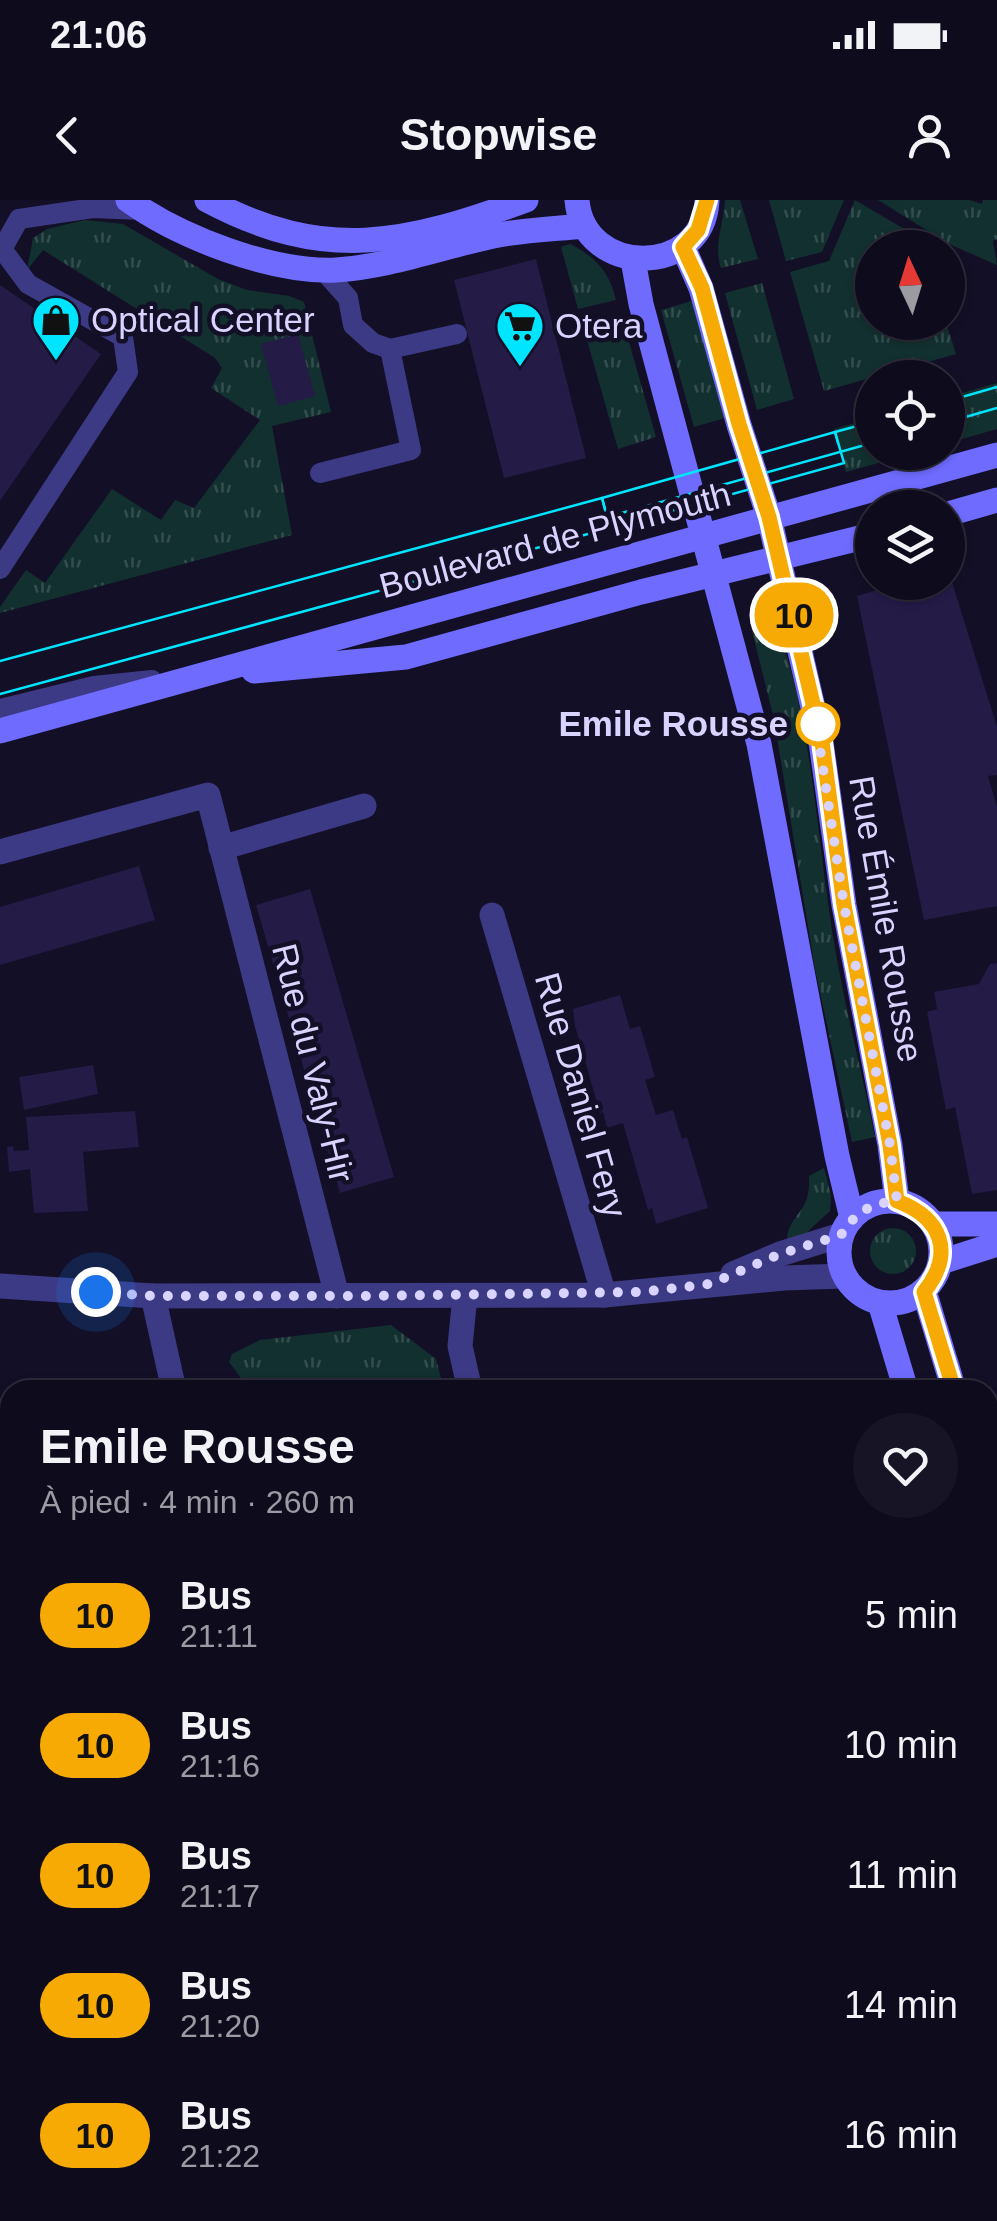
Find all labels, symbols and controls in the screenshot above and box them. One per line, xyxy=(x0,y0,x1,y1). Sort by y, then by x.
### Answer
text: 21:06 xyxy=(50,14,147,56)
icon: back xyxy=(40,108,95,163)
icon: person xyxy=(902,108,957,163)
text: Stopwise xyxy=(400,109,597,160)
north arrow xyxy=(855,230,965,340)
map controls xyxy=(855,230,965,600)
shop icon: Optical Center xyxy=(30,294,82,362)
place label: Optical Center xyxy=(91,300,315,339)
supermarket icon: Otera xyxy=(494,300,546,368)
place label: Otera xyxy=(555,306,643,345)
button: locate xyxy=(855,360,965,470)
street label: Boulevard de Plymouth xyxy=(375,474,735,605)
button: layers xyxy=(855,490,965,600)
line badge: 10 xyxy=(749,582,839,648)
text: 10 xyxy=(775,596,813,635)
marker: Emile Rousse xyxy=(797,703,839,745)
place label: Emile Rousse xyxy=(558,704,788,743)
street label: Rue Émile Rousse xyxy=(842,773,931,1065)
street label: Rue du Valy-Hir xyxy=(265,940,362,1187)
street label: Rue Daniel Fery xyxy=(528,968,635,1222)
your location xyxy=(71,1267,121,1317)
button: heart xyxy=(853,1413,958,1518)
text: Emile Rousse xyxy=(40,1420,355,1473)
text: À pied · 4 min · 260 m xyxy=(40,1484,355,1520)
text: Bus xyxy=(180,1575,252,1617)
text: 5 min xyxy=(865,1594,958,1636)
text: 10 xyxy=(76,1596,114,1635)
text: 21:11 xyxy=(180,1618,258,1654)
text: Bus xyxy=(180,1705,252,1747)
text: 10 min xyxy=(844,1724,958,1766)
text: 10 xyxy=(76,1726,114,1765)
text: 21:16 xyxy=(180,1748,260,1784)
text: Bus xyxy=(180,1835,252,1877)
text: 11 min xyxy=(847,1854,958,1896)
text: 10 xyxy=(76,1856,114,1895)
text: 21:17 xyxy=(180,1878,260,1914)
text: Bus xyxy=(180,1965,252,2007)
text: 14 min xyxy=(844,1984,958,2026)
text: 10 xyxy=(76,1986,114,2025)
text: 21:20 xyxy=(180,2008,260,2044)
text: Bus xyxy=(180,2095,252,2137)
text: 16 min xyxy=(844,2114,958,2156)
text: 10 xyxy=(76,2116,114,2155)
text: 21:22 xyxy=(180,2138,260,2174)

